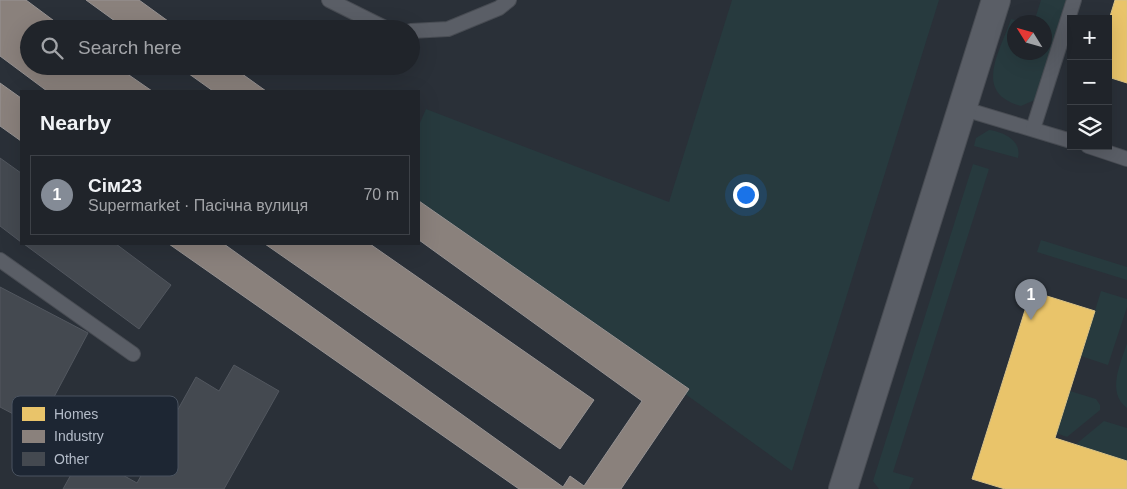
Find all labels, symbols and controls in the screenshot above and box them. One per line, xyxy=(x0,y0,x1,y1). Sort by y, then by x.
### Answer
north arrow xyxy=(1007,15,1052,60)
map controls xyxy=(1067,15,1112,150)
button: + xyxy=(1067,15,1112,60)
search box xyxy=(20,20,420,75)
icon: search xyxy=(38,34,66,62)
text: Search here xyxy=(78,37,182,58)
button: − xyxy=(1067,60,1112,105)
button: layers xyxy=(1067,105,1112,150)
text: Nearby xyxy=(40,111,111,134)
text: Сім23 xyxy=(88,175,142,196)
your location xyxy=(733,182,759,208)
text: 1 xyxy=(53,186,61,203)
text: 70 m xyxy=(363,186,399,203)
text: Supermarket · Пасічна вулиця xyxy=(88,197,308,214)
pin: 1 xyxy=(1015,279,1047,320)
legend xyxy=(12,396,178,476)
text: Homes xyxy=(54,406,98,422)
text: Industry xyxy=(54,428,104,444)
text: Other xyxy=(54,451,89,467)

